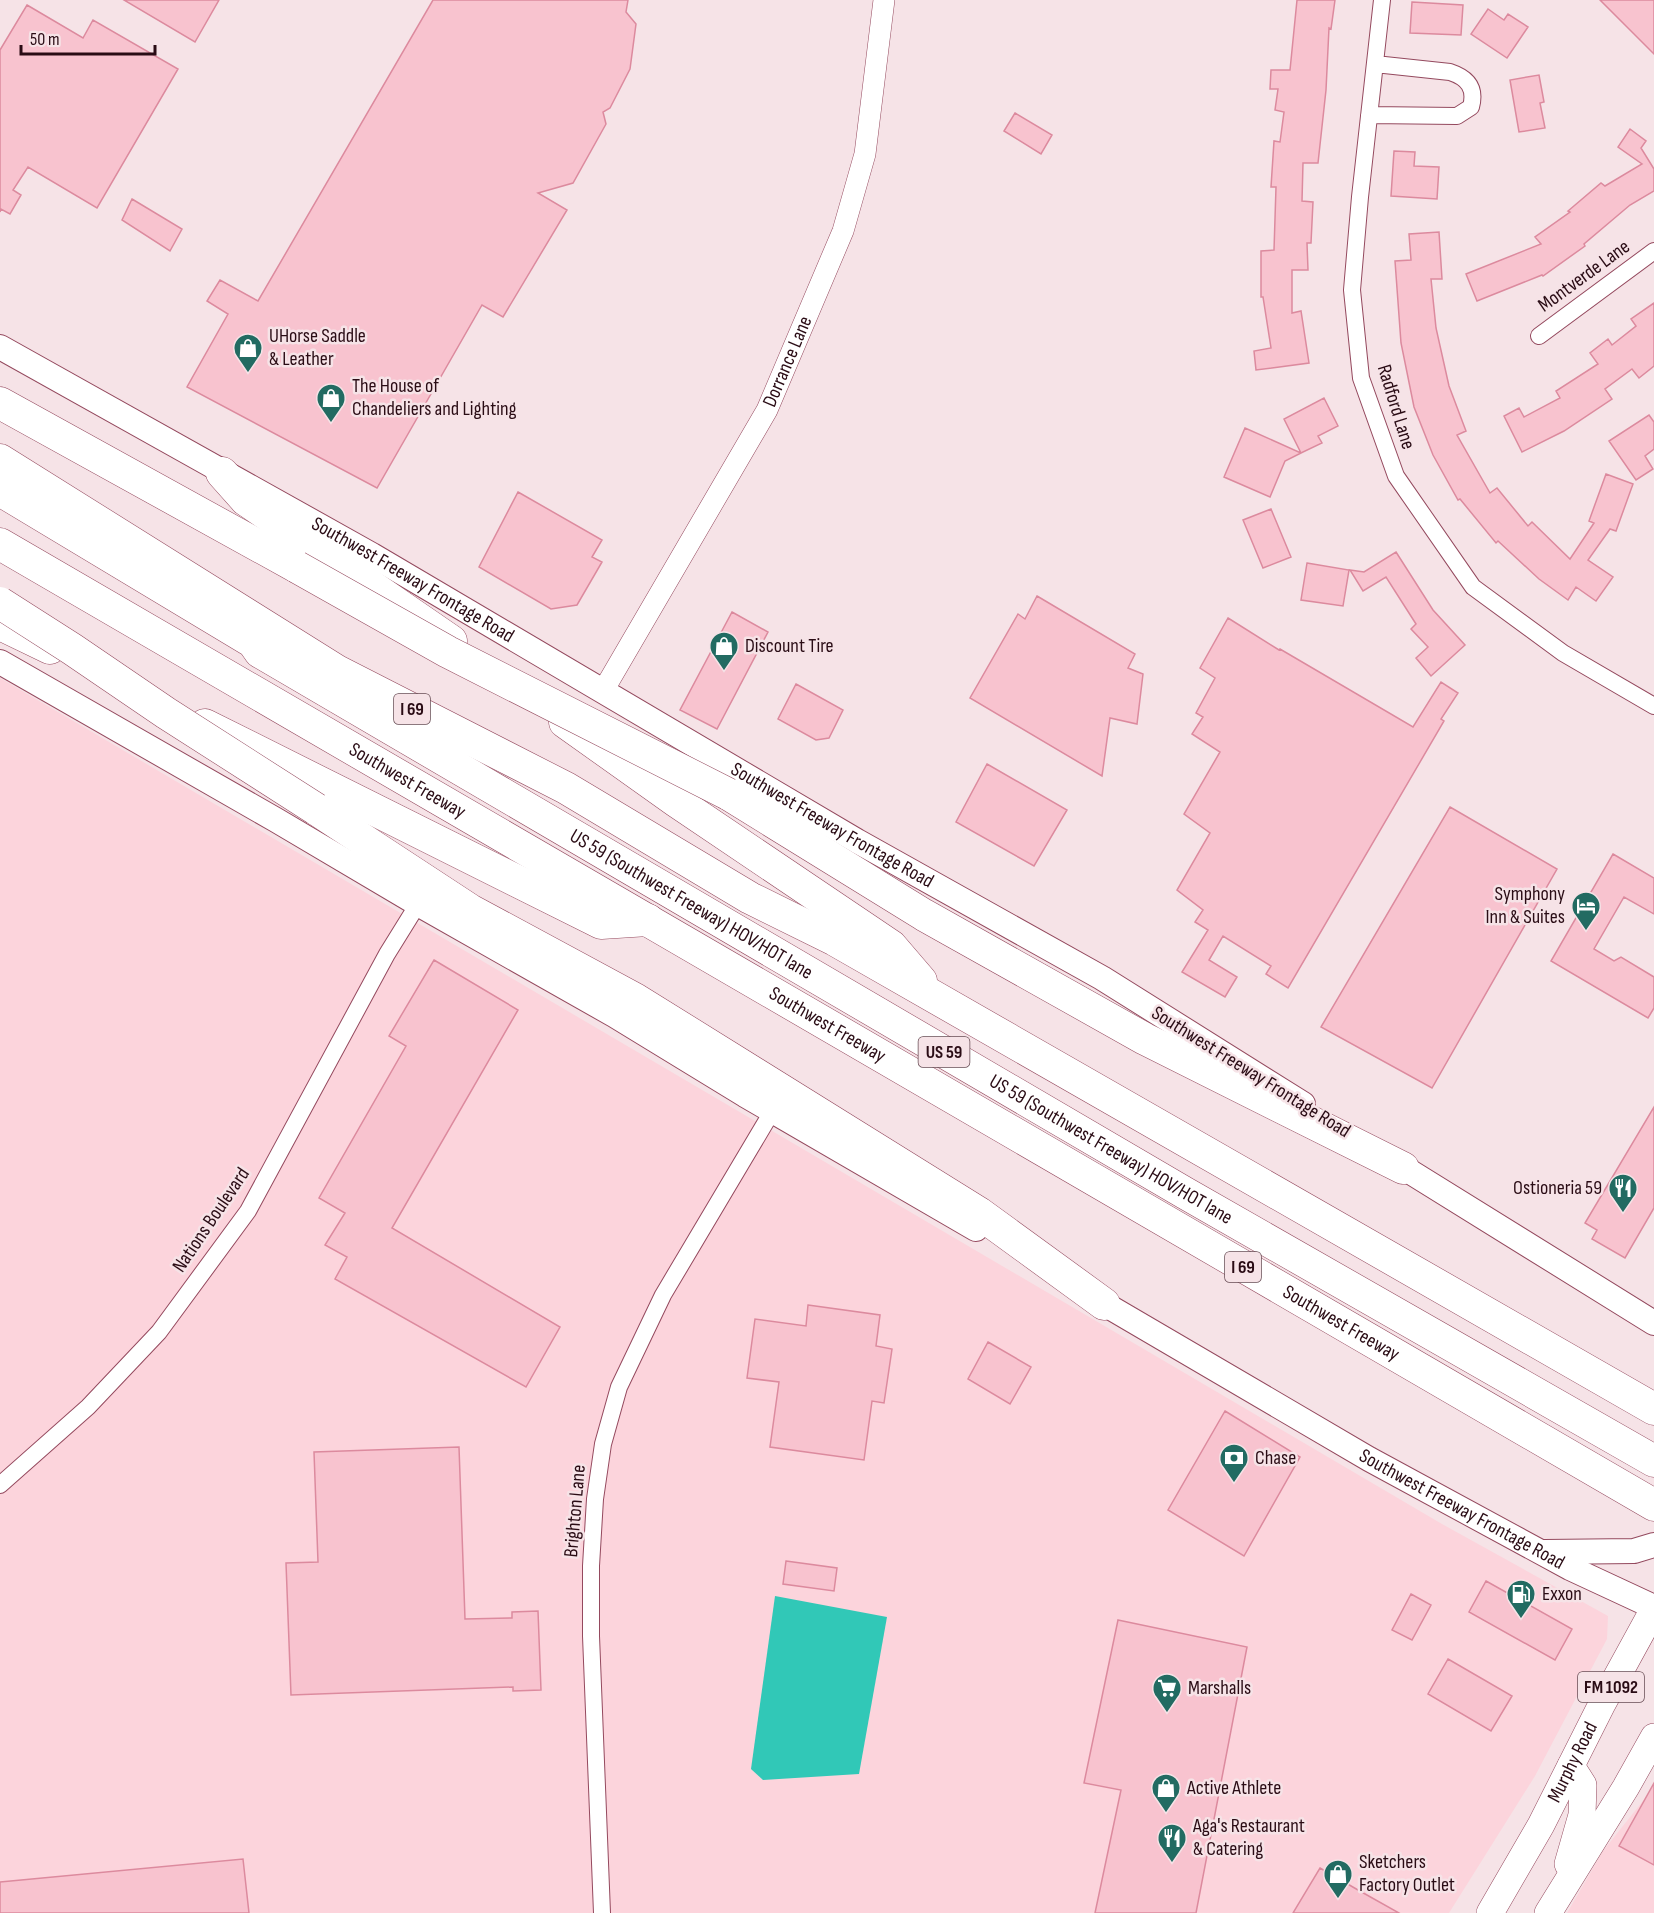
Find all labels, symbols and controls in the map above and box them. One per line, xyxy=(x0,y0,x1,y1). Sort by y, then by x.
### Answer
scale bar xyxy=(21,18,154,56)
text: 50 m xyxy=(30,29,60,50)
street label: Montverde Lane xyxy=(1534,235,1634,317)
street label: Dorrance Lane xyxy=(758,312,817,411)
place label: UHorse Saddle & Leather xyxy=(269,324,366,371)
shop icon: UHorse Saddle & Leather xyxy=(232,332,264,374)
street label: Radford Lane xyxy=(1372,362,1420,452)
place label: The House of Chandeliers and Lighting xyxy=(352,374,517,421)
shop icon: The House of Chandeliers and Lighting xyxy=(315,382,347,424)
street label: Southwest Freeway Frontage Road xyxy=(307,512,518,648)
shop icon: Discount Tire xyxy=(708,630,740,672)
place label: Discount Tire xyxy=(745,634,834,658)
road number: I 69 xyxy=(394,694,430,724)
street label: Southwest Freeway xyxy=(345,737,470,824)
street label: Southwest Freeway Frontage Road xyxy=(727,757,938,893)
street label: US 59 (Southwest Freeway) HOV/HOT lane xyxy=(566,824,817,985)
place label: Symphony Inn & Suites xyxy=(1486,882,1565,929)
hotel icon: Symphony Inn & Suites xyxy=(1570,890,1602,932)
street label: Southwest Freeway xyxy=(765,982,890,1068)
street label: Southwest Freeway Frontage Road xyxy=(1147,1001,1355,1143)
road number: US 59 xyxy=(918,1037,970,1067)
street label: US 59 (Southwest Freeway) HOV/HOT lane xyxy=(985,1069,1237,1230)
street label: Nations Boulevard xyxy=(167,1163,255,1277)
restaurant icon: Ostioneria 59 xyxy=(1607,1172,1639,1214)
place label: Ostioneria 59 xyxy=(1513,1176,1602,1200)
road number: I 69 xyxy=(1225,1252,1261,1282)
street label: Southwest Freeway xyxy=(1278,1280,1404,1367)
bank icon: Chase xyxy=(1218,1442,1250,1484)
street label: Southwest Freeway Frontage Road xyxy=(1355,1444,1569,1575)
place label: Chase xyxy=(1255,1446,1296,1470)
street label: Brighton Lane xyxy=(559,1464,591,1558)
fuel station icon: Exxon xyxy=(1505,1578,1537,1620)
place label: Exxon xyxy=(1542,1582,1582,1606)
supermarket icon: Marshalls xyxy=(1151,1672,1183,1714)
road number: FM 1092 xyxy=(1578,1672,1644,1702)
place label: Marshalls xyxy=(1188,1676,1251,1700)
street label: Murphy Road xyxy=(1542,1718,1603,1807)
shop icon: Active Athlete xyxy=(1150,1772,1182,1814)
place label: Active Athlete xyxy=(1186,1776,1281,1800)
place label: Aga's Restaurant & Catering xyxy=(1192,1814,1305,1861)
restaurant icon: Aga's Restaurant & Catering xyxy=(1156,1822,1188,1864)
place label: Sketchers Factory Outlet xyxy=(1359,1850,1455,1897)
shop icon: Sketchers Factory Outlet xyxy=(1322,1858,1354,1900)

